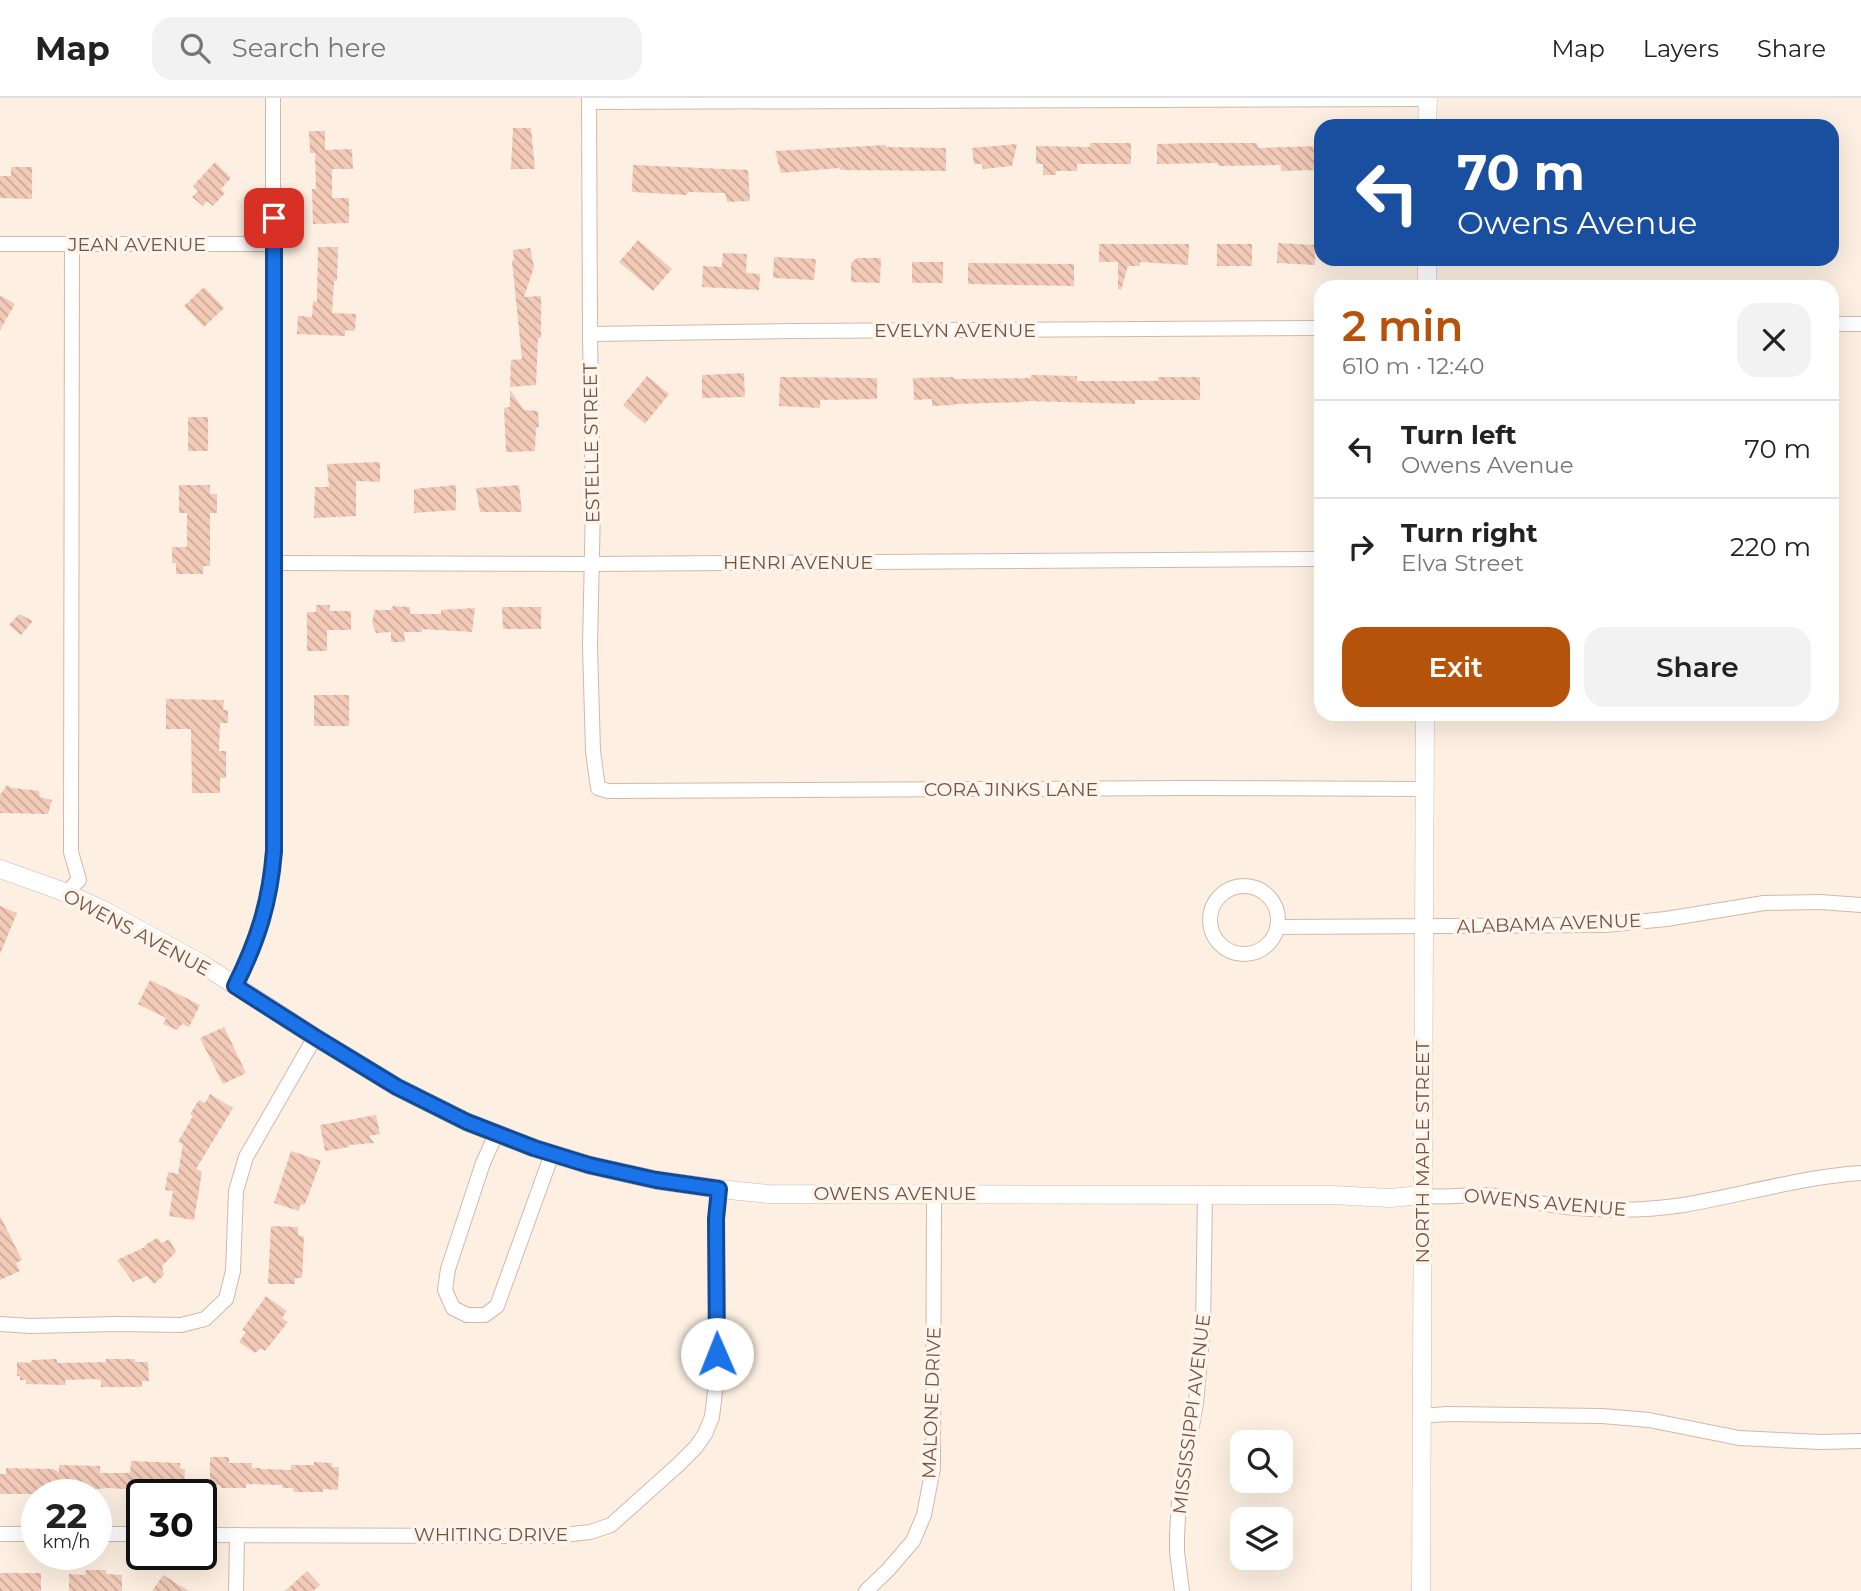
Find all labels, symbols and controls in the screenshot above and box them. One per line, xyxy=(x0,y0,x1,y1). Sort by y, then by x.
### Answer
search box xyxy=(152,17,642,80)
text: Map xyxy=(35,28,110,68)
icon: search xyxy=(176,29,214,67)
text: Search here xyxy=(232,32,386,64)
text: Map xyxy=(1551,34,1605,63)
text: Layers xyxy=(1643,34,1719,63)
text: Share xyxy=(1757,34,1826,63)
text: 70 m xyxy=(1457,143,1585,202)
icon: left xyxy=(1342,147,1433,238)
pin xyxy=(244,188,304,248)
icon: arrive xyxy=(255,199,293,237)
text: Owens Avenue xyxy=(1457,203,1697,242)
street label: JEAN AVENUE xyxy=(67,233,206,256)
text: 2 min xyxy=(1342,300,1463,352)
button: close xyxy=(1737,303,1811,377)
street label: EVELYN AVENUE xyxy=(874,319,1036,342)
text: 610 m · 12:40 xyxy=(1342,352,1485,380)
street label: ESTELLE STREET xyxy=(579,363,604,523)
text: Turn left xyxy=(1401,419,1517,451)
icon: left xyxy=(1342,430,1380,468)
text: 70 m xyxy=(1745,433,1811,465)
text: Owens Avenue xyxy=(1401,451,1574,479)
text: Turn right xyxy=(1401,517,1537,549)
icon: right xyxy=(1342,528,1380,566)
text: 220 m xyxy=(1730,531,1811,563)
text: Elva Street xyxy=(1401,549,1524,577)
street label: HENRI AVENUE xyxy=(723,551,873,574)
button: Exit xyxy=(1342,627,1570,707)
button: Share xyxy=(1584,627,1811,707)
street label: CORA JINKS LANE xyxy=(924,778,1098,801)
street label: OWENS AVENUE xyxy=(59,884,214,981)
street label: ALABAMA AVENUE xyxy=(1456,909,1642,938)
street label: NORTH MAPLE STREET xyxy=(1411,1040,1434,1263)
street label: OWENS AVENUE xyxy=(813,1182,977,1205)
street label: OWENS AVENUE xyxy=(1463,1184,1627,1221)
street label: MISSISSIPPI AVENUE xyxy=(1168,1313,1215,1515)
position arrow xyxy=(680,1317,754,1391)
street label: MALONE DRIVE xyxy=(917,1326,946,1480)
map controls xyxy=(1230,1430,1293,1570)
button: search xyxy=(1230,1430,1293,1493)
speed limit sign: 30 xyxy=(126,1479,217,1570)
text: 22 xyxy=(46,1494,87,1537)
button: layers xyxy=(1230,1507,1293,1570)
street label: WHITING DRIVE xyxy=(414,1523,568,1546)
text: km/h xyxy=(42,1531,91,1553)

